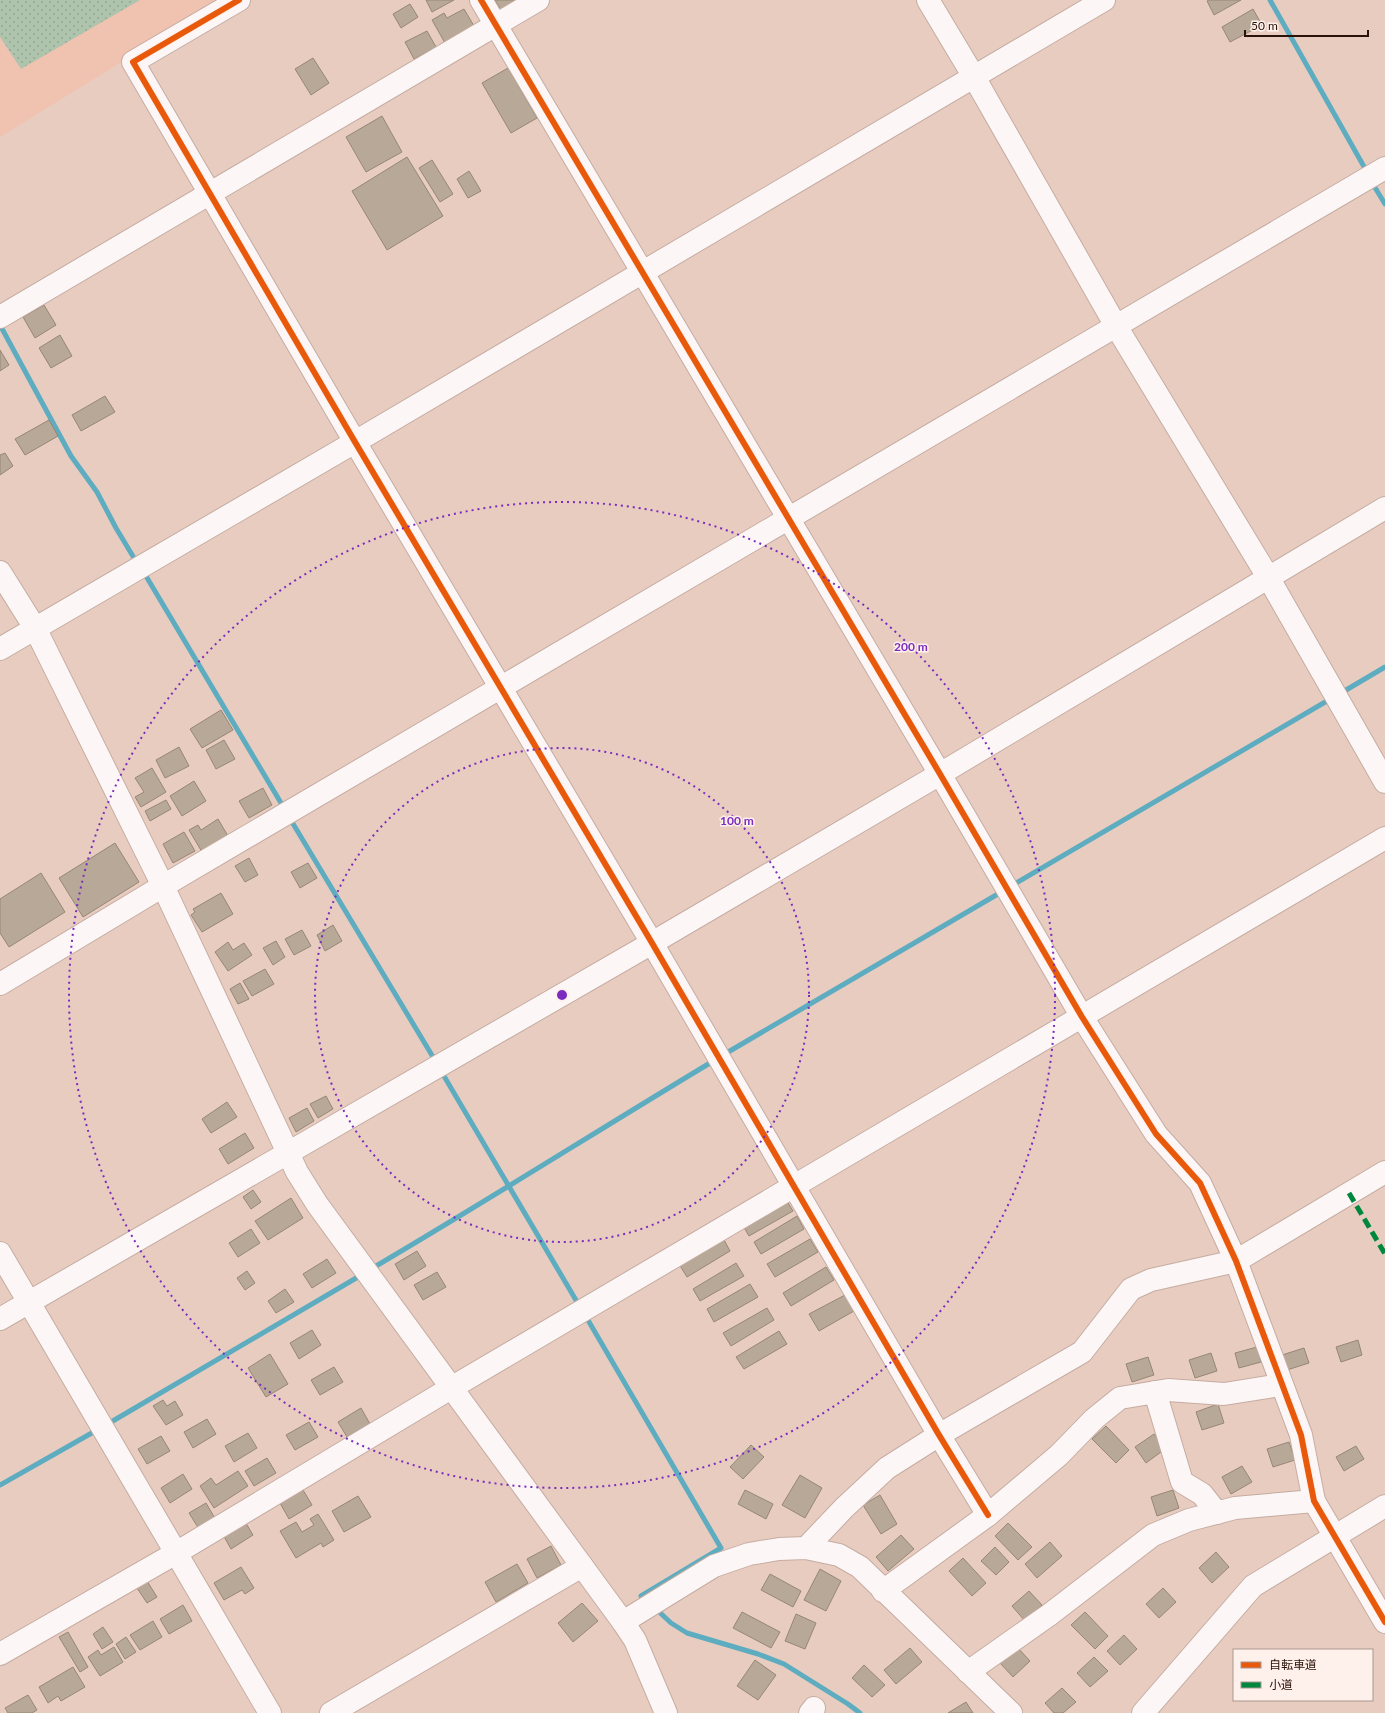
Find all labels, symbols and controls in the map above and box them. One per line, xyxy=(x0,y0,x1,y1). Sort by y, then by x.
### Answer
scale bar xyxy=(1245,12,1368,38)
text: 50 m xyxy=(1251,18,1278,33)
text: 200 m xyxy=(894,639,928,654)
text: 100 m xyxy=(720,813,754,828)
centre of rings xyxy=(555,988,569,1002)
legend xyxy=(1233,1649,1373,1701)
text: 自転車道 xyxy=(1269,1657,1317,1672)
text: 小道 xyxy=(1269,1677,1293,1692)

